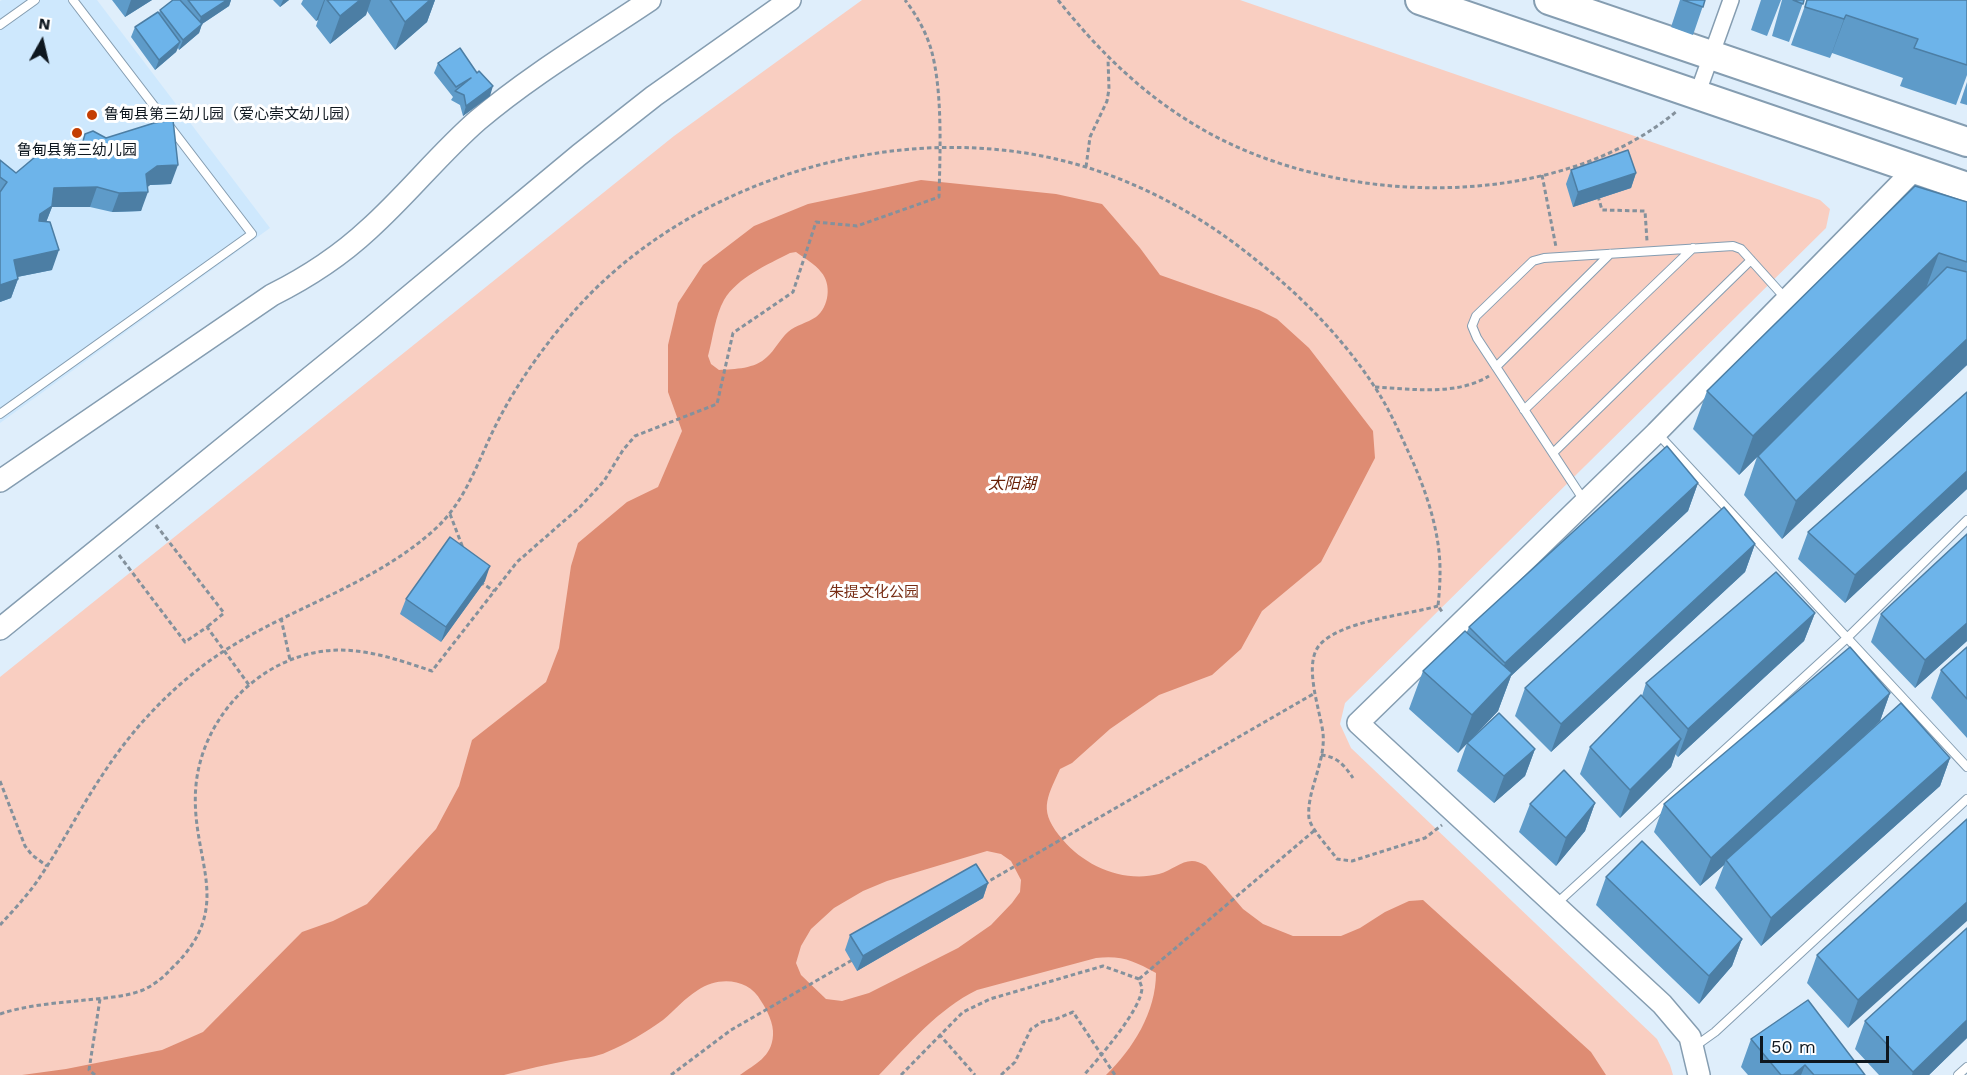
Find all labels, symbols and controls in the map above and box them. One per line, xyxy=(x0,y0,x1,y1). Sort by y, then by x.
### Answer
north arrow xyxy=(12,12,72,72)
text: N xyxy=(37,13,52,34)
place label: 鲁甸县第三幼儿园（爱心崇文幼儿园） xyxy=(104,106,359,124)
marker: 鲁甸县第三幼儿园（爱心崇文幼儿园） xyxy=(85,108,99,122)
marker: 鲁甸县第三幼儿园 xyxy=(70,126,84,140)
place label: 鲁甸县第三幼儿园 xyxy=(17,142,137,160)
water label: 太阳湖 xyxy=(988,474,1036,494)
park label: 朱提文化公园 xyxy=(829,584,919,602)
scale bar xyxy=(1763,1024,1892,1062)
text: 50 m xyxy=(1771,1036,1816,1057)

